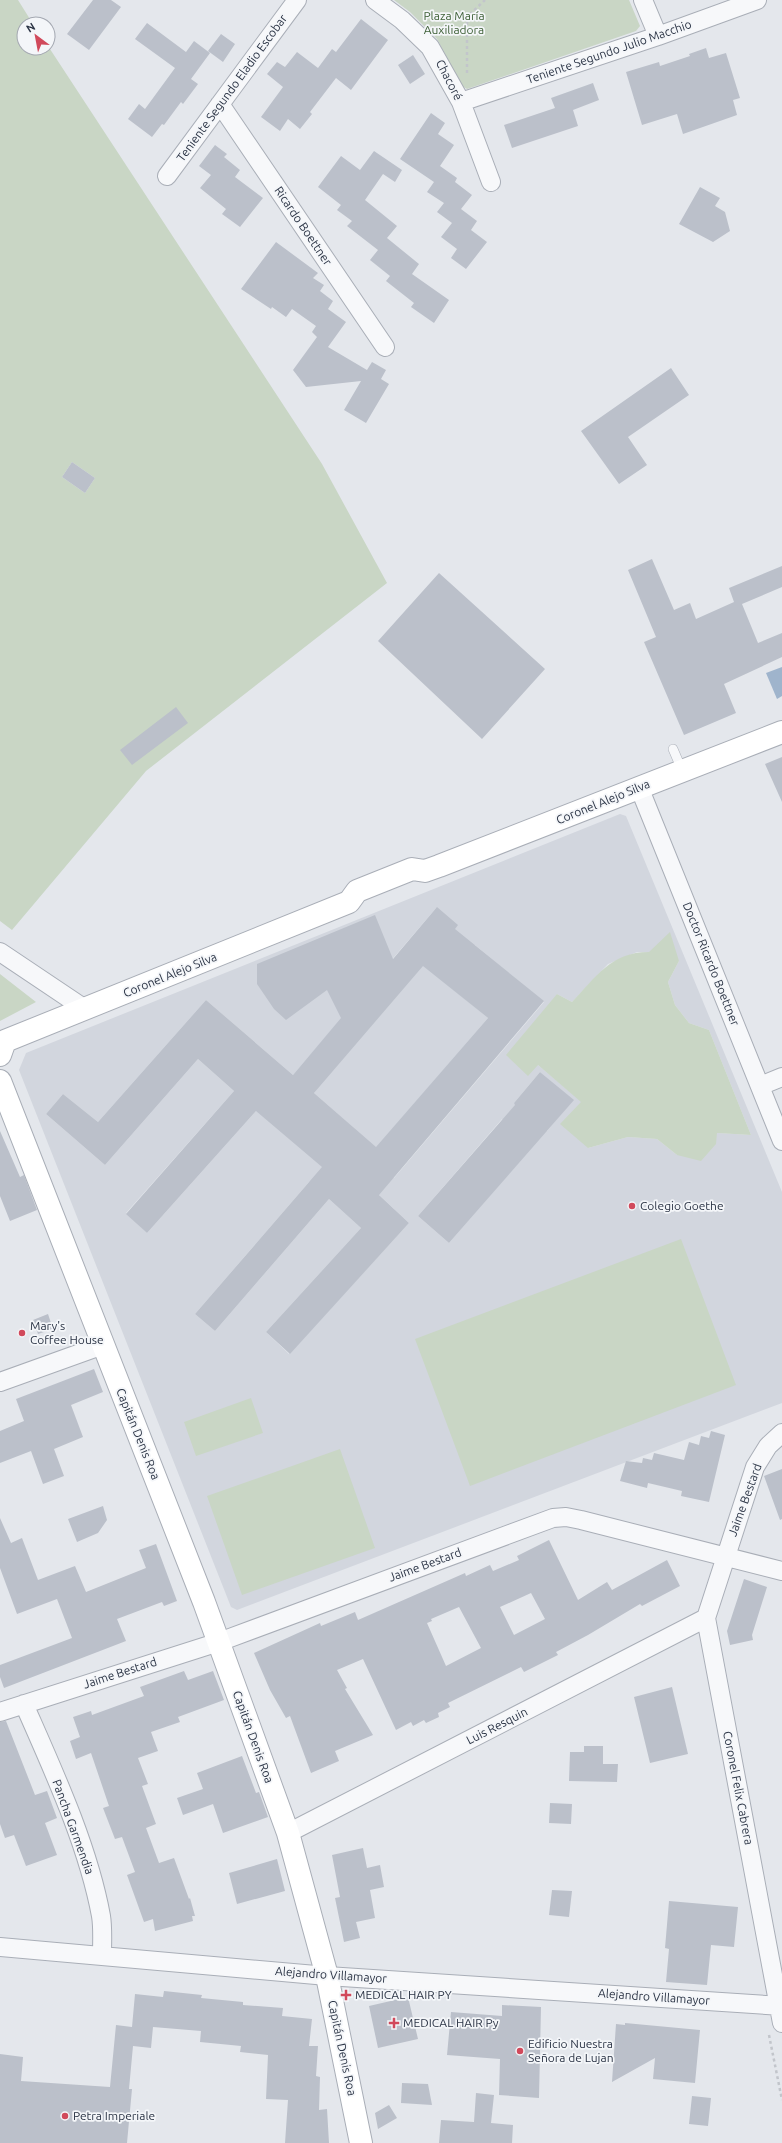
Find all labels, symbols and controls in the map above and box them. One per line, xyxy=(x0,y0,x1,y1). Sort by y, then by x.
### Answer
park label: Plaza María Auxiliadora xyxy=(423,9,485,36)
street label: Teniente Segundo Eladio Escobar xyxy=(174,11,290,164)
north arrow xyxy=(16,16,56,56)
street label: Teniente Segundo Julio Macchio xyxy=(525,17,693,86)
text: N xyxy=(24,20,37,35)
street label: Chacoré xyxy=(434,57,465,102)
street label: Ricardo Boettner xyxy=(272,184,335,268)
street label: Coronel Alejo Silva xyxy=(554,777,652,826)
street label: Doctor Ricardo Boettner xyxy=(681,900,742,1028)
street label: Coronel Alejo Silva xyxy=(121,950,219,999)
place label: Colegio Goethe xyxy=(640,1199,724,1212)
marker: Colegio Goethe xyxy=(627,1201,637,1211)
place label: Mary's Coffee House xyxy=(30,1319,104,1346)
marker: Mary's Coffee House xyxy=(17,1328,27,1338)
street label: Capitán Denis Roa xyxy=(114,1386,163,1481)
street label: Jaime Bestard xyxy=(725,1462,764,1538)
street label: Jaime Bestard xyxy=(387,1545,463,1584)
street label: Jaime Bestard xyxy=(81,1655,158,1691)
street label: Capitán Denis Roa xyxy=(231,1689,276,1785)
street label: Luis Resquin xyxy=(464,1705,529,1747)
street label: Coronel Felix Cabrera xyxy=(721,1730,756,1846)
street label: Pancha Garmendia xyxy=(50,1778,97,1876)
street label: Alejandro Villamayor xyxy=(275,1964,388,1985)
street label: Alejandro Villamayor xyxy=(598,1986,711,2007)
place label: MEDICAL HAIR PY xyxy=(355,1988,452,2001)
marker: MEDICAL HAIR PY xyxy=(340,1989,352,2001)
street label: Capitán Denis Roa xyxy=(326,1999,359,2097)
place label: MEDICAL HAIR Py xyxy=(403,2016,499,2029)
marker: MEDICAL HAIR Py xyxy=(388,2017,400,2029)
place label: Edificio Nuestra Señora de Lujan xyxy=(528,2037,614,2064)
marker: Edificio Nuestra Señora de Lujan xyxy=(515,2046,525,2056)
place label: Petra Imperiale xyxy=(73,2109,155,2122)
marker: Petra Imperiale xyxy=(60,2111,70,2121)

